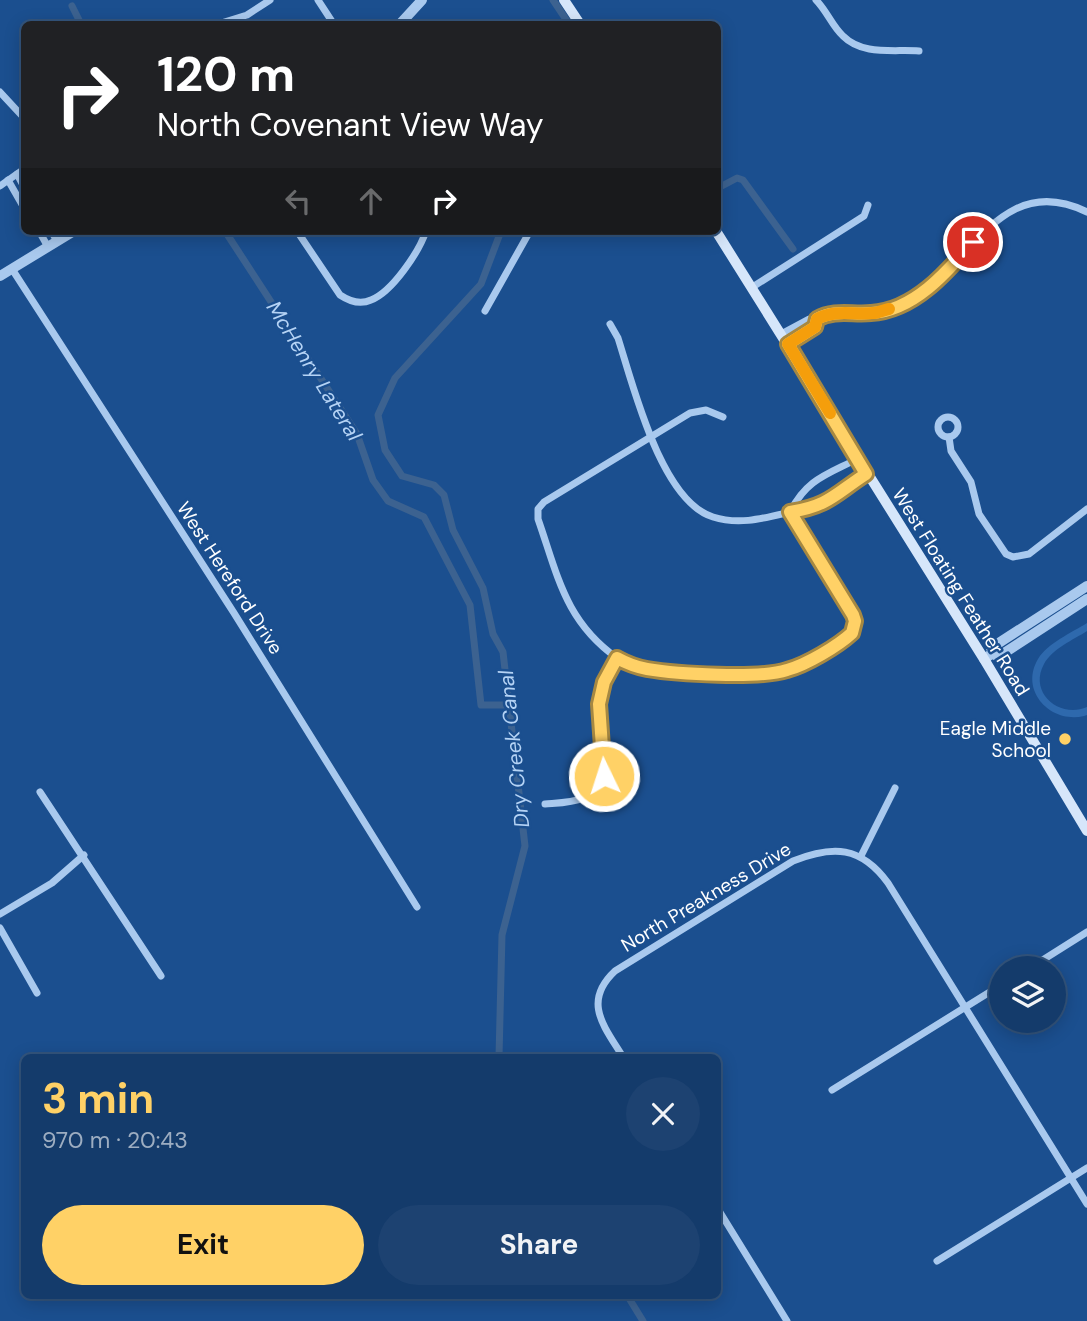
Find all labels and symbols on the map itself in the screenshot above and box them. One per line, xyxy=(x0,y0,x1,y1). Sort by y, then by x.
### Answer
pin xyxy=(943,212,1003,272)
water label: McHenry Lateral xyxy=(260,296,368,447)
street label: West Floating Feather Road xyxy=(887,483,1035,701)
street label: West Hereford Drive xyxy=(171,497,289,659)
water label: Dry Creek Canal xyxy=(492,669,536,829)
place label: Eagle Middle School xyxy=(940,716,1051,763)
marker: Eagle Middle School xyxy=(1057,731,1073,747)
position arrow xyxy=(567,739,641,813)
street label: North Preakness Drive xyxy=(616,836,796,958)

